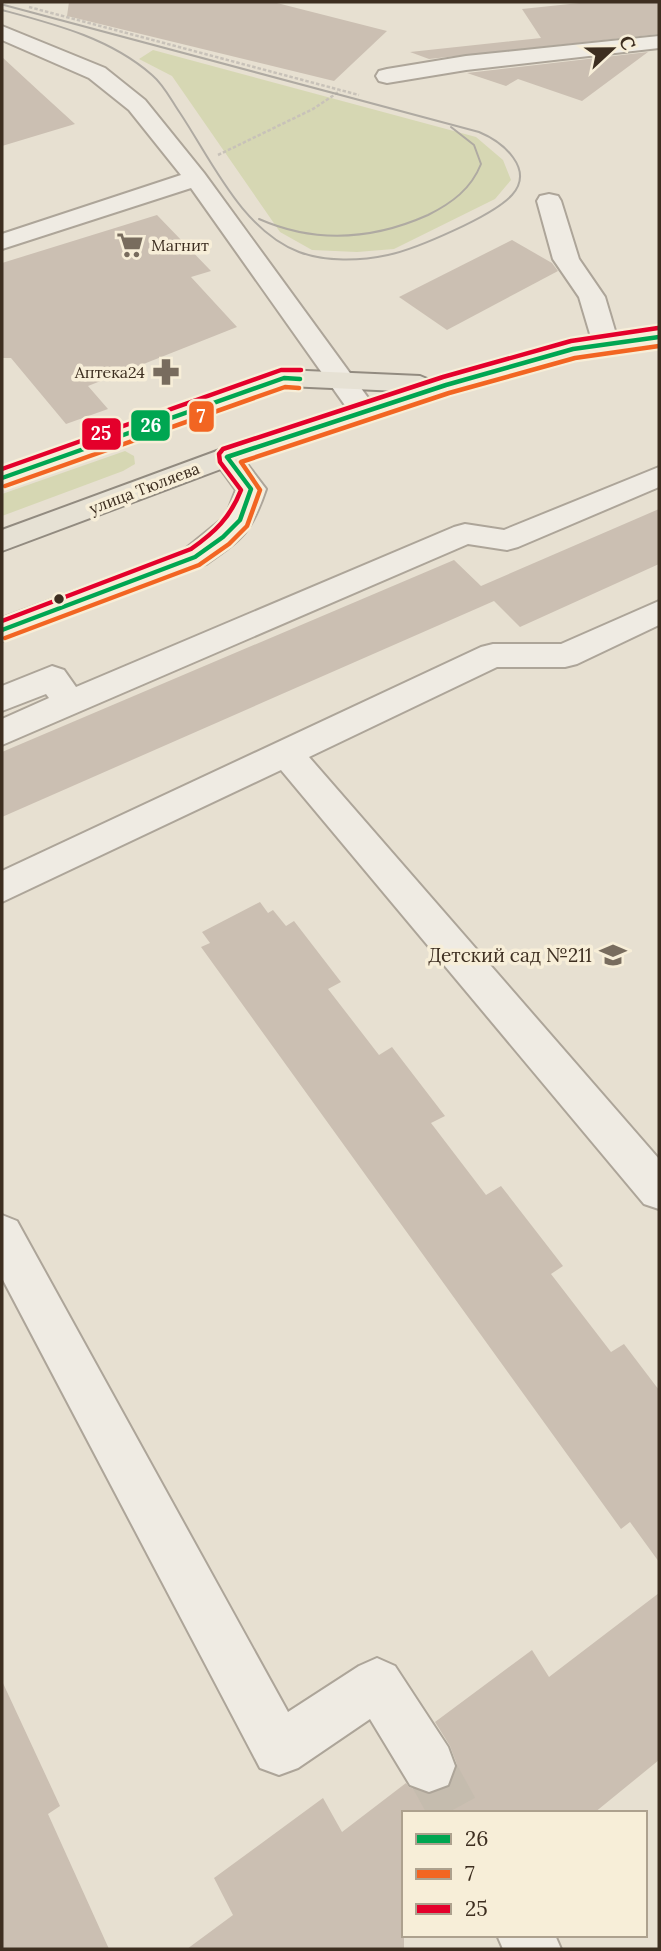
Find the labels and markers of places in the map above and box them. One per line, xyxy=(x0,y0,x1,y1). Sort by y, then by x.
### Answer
supermarket icon: Магнит xyxy=(115,230,145,260)
place label: Магнит xyxy=(151,235,209,255)
pharmacy icon: Аптека24 xyxy=(151,357,181,387)
place label: Аптека24 xyxy=(74,362,145,382)
unlabelled marker xyxy=(52,592,66,606)
school or university icon: Детский сад №211 xyxy=(598,940,628,970)
place label: Детский сад №211 xyxy=(428,943,592,967)

